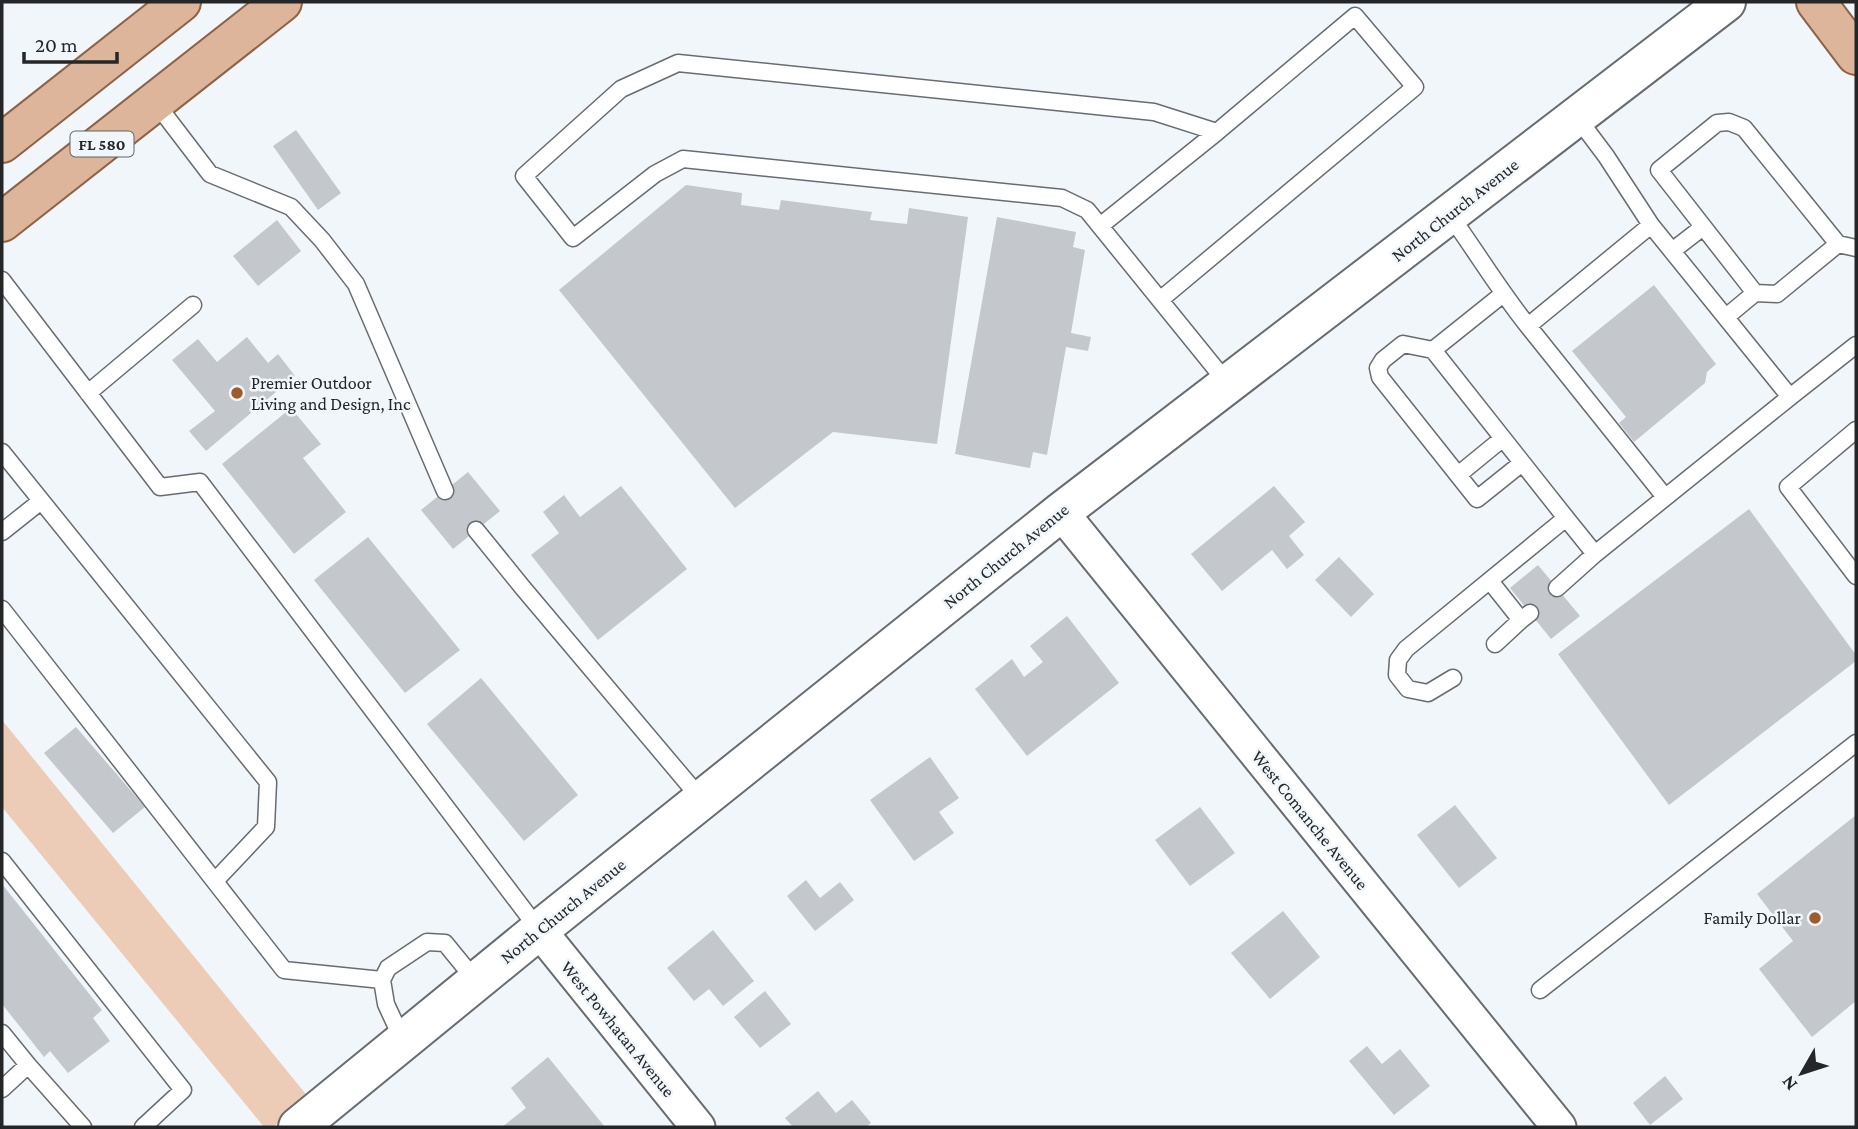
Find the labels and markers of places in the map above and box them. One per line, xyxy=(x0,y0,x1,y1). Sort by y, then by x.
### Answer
place label: Premier Outdoor Living and Design, Inc xyxy=(251,373,411,414)
marker: Premier Outdoor Living and Design, Inc xyxy=(229,385,245,401)
place label: Family Dollar xyxy=(1704,908,1802,928)
marker: Family Dollar xyxy=(1807,910,1823,926)

